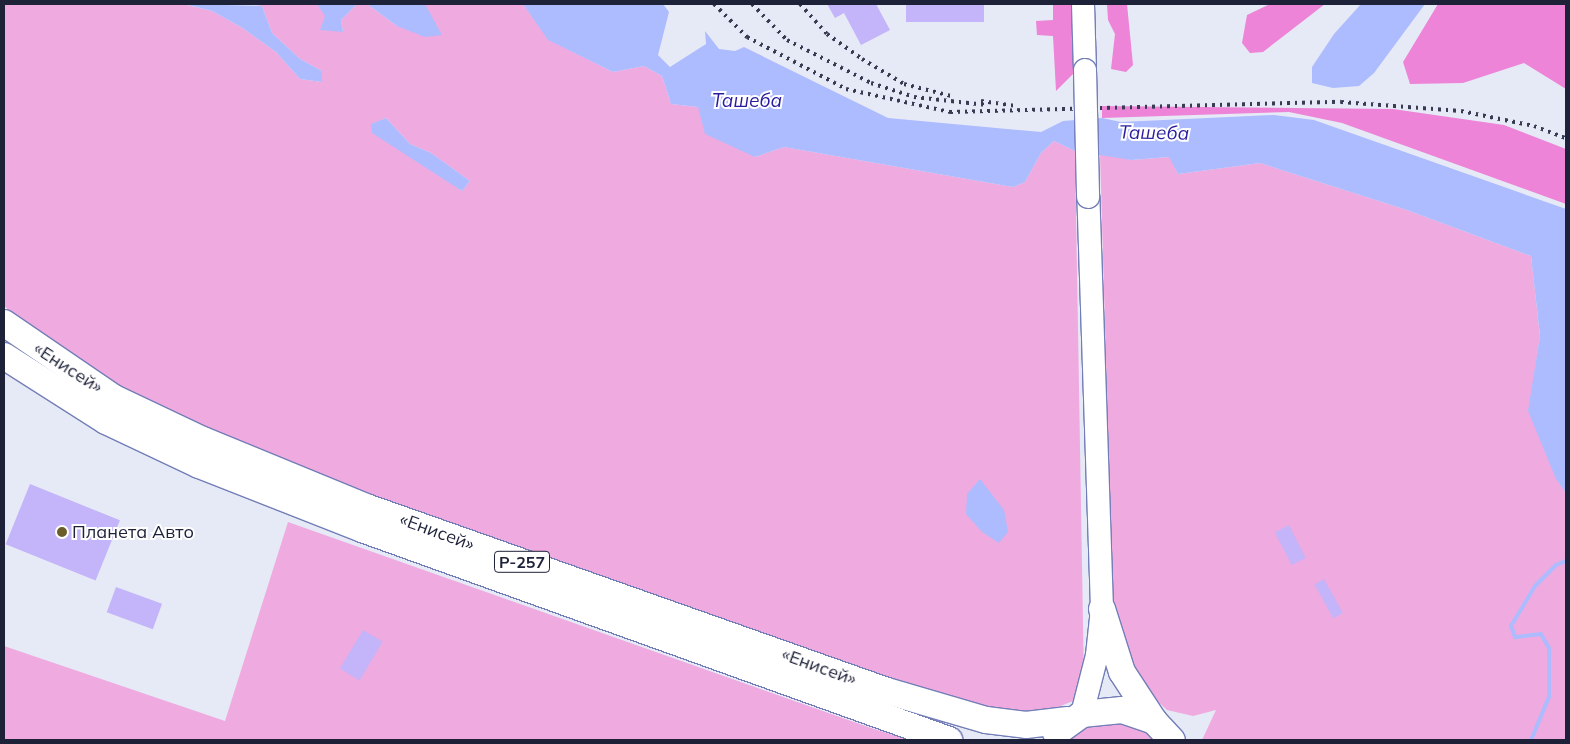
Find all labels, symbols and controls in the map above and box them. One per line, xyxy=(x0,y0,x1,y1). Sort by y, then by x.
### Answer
water label: Ташеба xyxy=(712,90,782,112)
water label: Ташеба xyxy=(1119,121,1189,145)
street label: «Енисей» xyxy=(29,338,107,398)
street label: «Енисей» xyxy=(397,509,477,555)
place label: Планета Авто xyxy=(72,521,194,543)
marker: Планета Авто xyxy=(56,526,68,538)
road number: Р-257 xyxy=(493,548,551,576)
street label: «Енисей» xyxy=(779,644,859,690)

